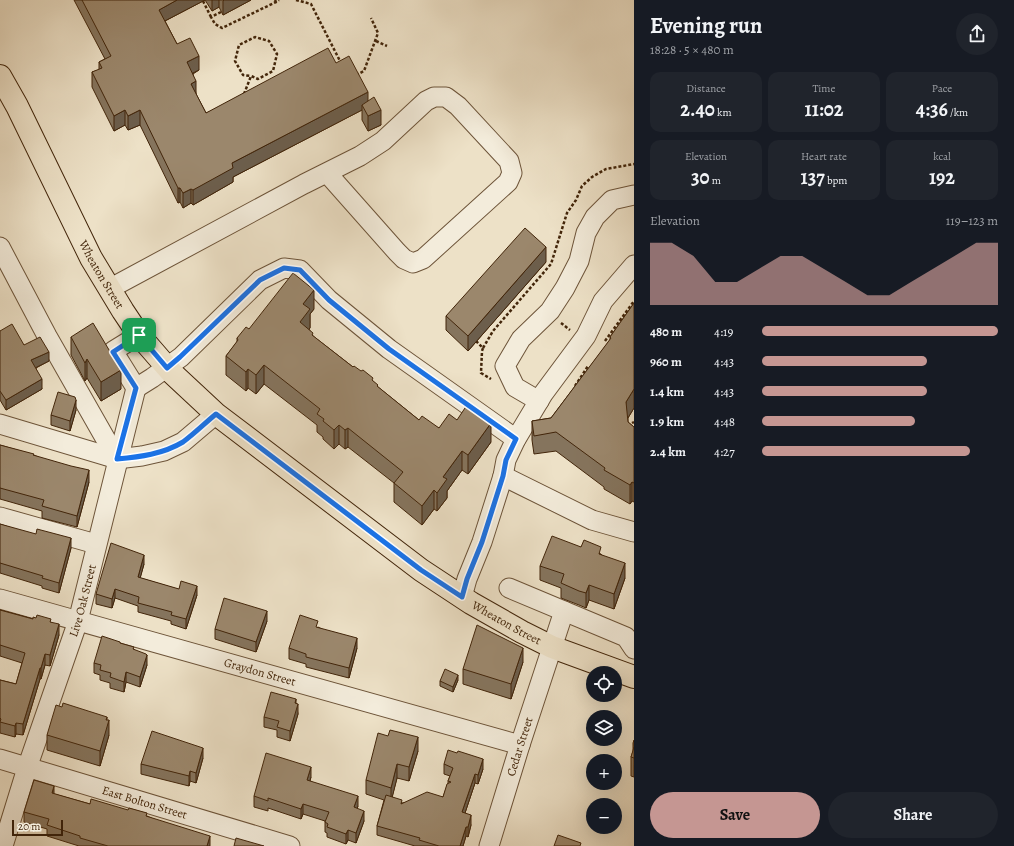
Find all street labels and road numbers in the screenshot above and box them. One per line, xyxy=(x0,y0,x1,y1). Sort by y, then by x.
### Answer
street label: Wheaton Street xyxy=(75,236,128,312)
street label: Live Oak Street xyxy=(65,563,100,639)
street label: Wheaton Street xyxy=(468,597,544,648)
street label: Graydon Street xyxy=(222,654,298,690)
street label: Cedar Street xyxy=(503,715,537,778)
street label: East Bolton Street xyxy=(100,782,189,823)

